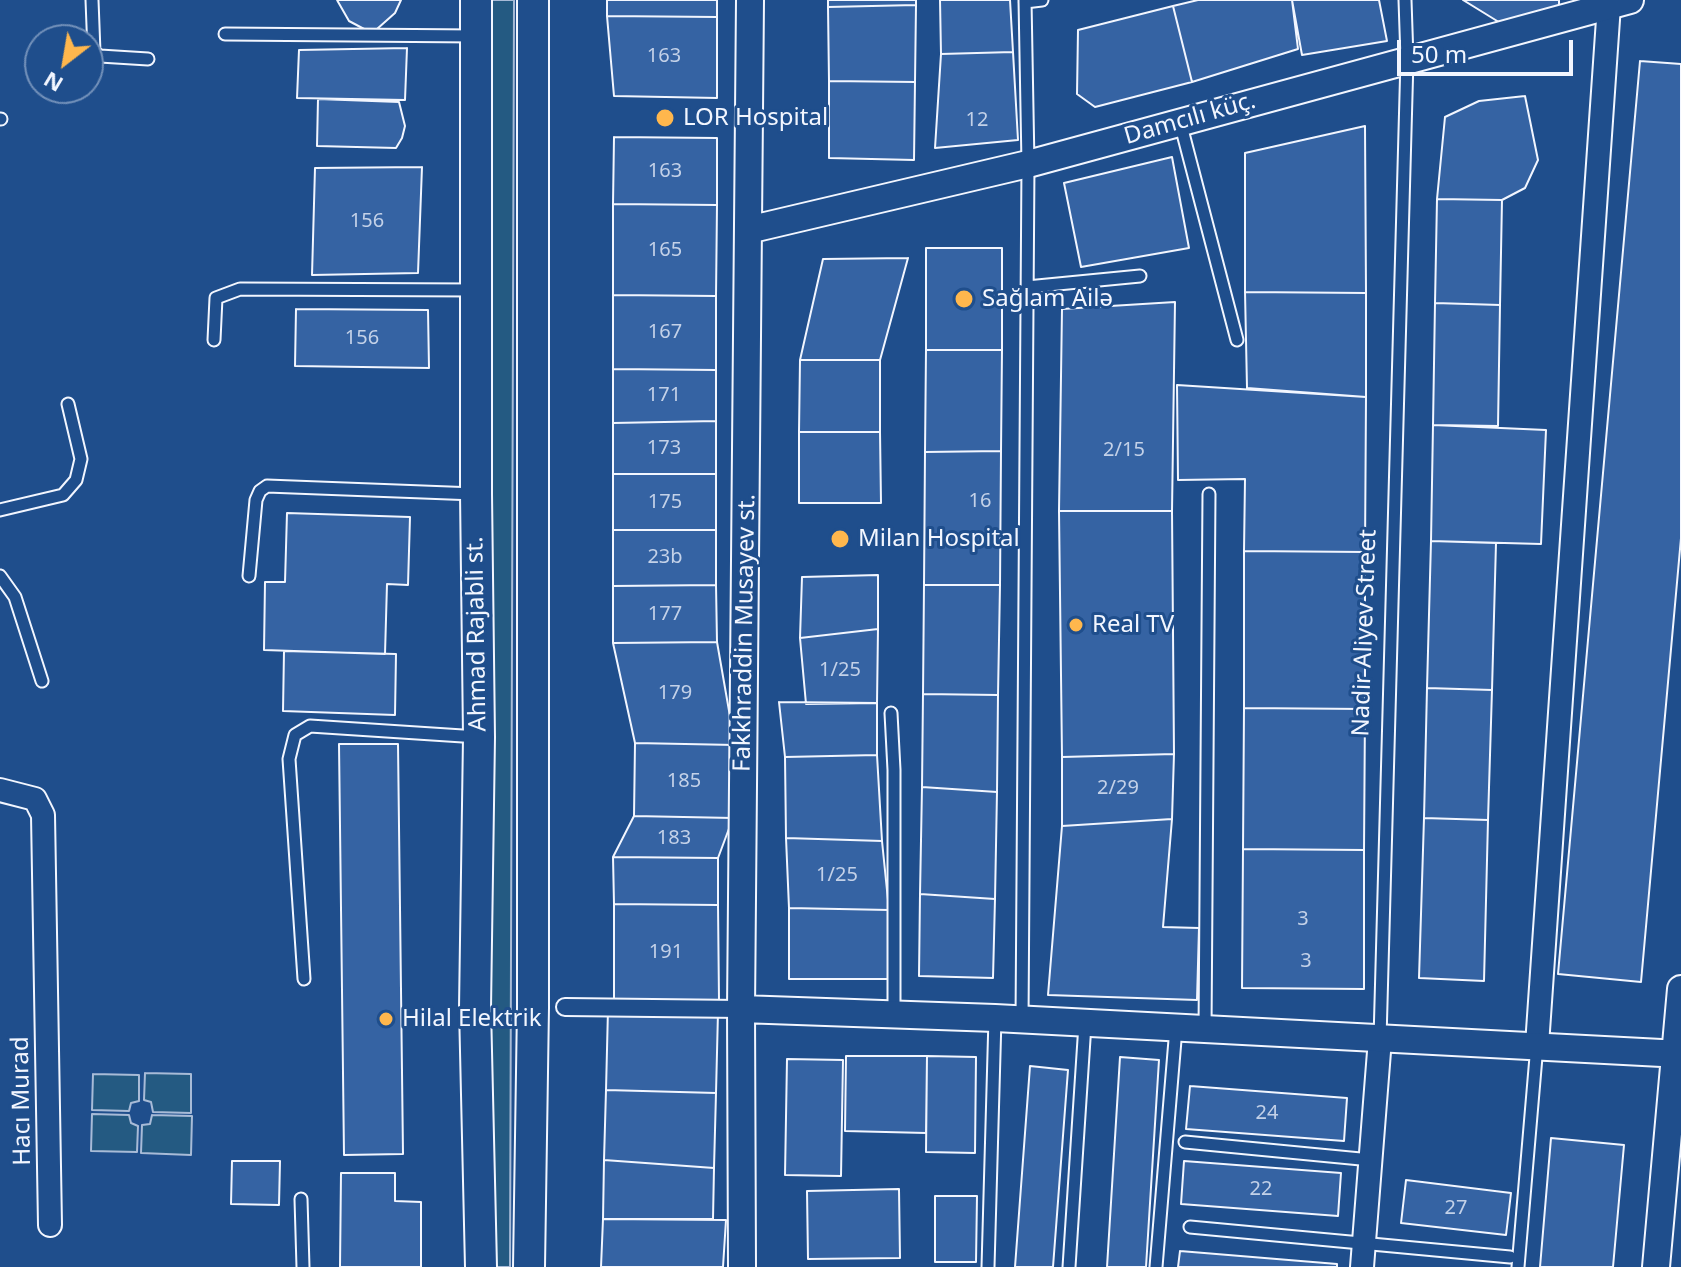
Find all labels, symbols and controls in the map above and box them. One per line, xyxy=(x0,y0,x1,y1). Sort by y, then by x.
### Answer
north arrow xyxy=(24,24,104,104)
scale bar xyxy=(1401,24,1577,74)
text: 50 m xyxy=(1411,37,1467,70)
house number: 163 xyxy=(647,44,681,68)
text: N xyxy=(37,65,68,100)
street label: Damcılı küç. xyxy=(1121,87,1259,151)
place label: LOR Hospital xyxy=(683,104,828,132)
marker: LOR Hospital xyxy=(654,107,676,129)
house number: 12 xyxy=(966,108,988,132)
house number: 163 xyxy=(648,159,682,183)
house number: 156 xyxy=(350,209,384,233)
house number: 165 xyxy=(648,238,682,262)
place label: Sağlam Ailə xyxy=(982,285,1113,313)
marker: Sağlam Ailə xyxy=(953,288,975,310)
house number: 167 xyxy=(648,320,682,344)
house number: 156 xyxy=(345,326,379,350)
house number: 171 xyxy=(647,383,681,407)
house number: 173 xyxy=(647,436,681,460)
house number: 2/15 xyxy=(1103,438,1145,462)
house number: 16 xyxy=(969,489,991,513)
house number: 175 xyxy=(648,490,682,514)
street label: Fakkhraddin Musayev st. xyxy=(728,494,762,772)
place label: Milan Hospital xyxy=(858,525,1020,553)
marker: Milan Hospital xyxy=(829,528,851,550)
street label: Nadir Aliyev Street xyxy=(1347,529,1383,737)
street label: Ahmad Rajabli st. xyxy=(461,536,493,732)
house number: 23b xyxy=(647,545,683,569)
house number: 177 xyxy=(648,602,682,626)
place label: Real TV xyxy=(1092,611,1174,639)
marker: Real TV xyxy=(1067,616,1085,634)
house number: 1/25 xyxy=(819,658,861,682)
house number: 179 xyxy=(658,681,692,705)
house number: 185 xyxy=(667,769,701,793)
house number: 2/29 xyxy=(1097,776,1139,800)
house number: 183 xyxy=(657,826,691,850)
house number: 1/25 xyxy=(816,863,858,887)
house number: 3 xyxy=(1297,907,1309,931)
house number: 191 xyxy=(649,940,683,964)
house number: 3 xyxy=(1300,949,1312,973)
place label: Hilal Elektrik xyxy=(402,1005,542,1033)
marker: Hilal Elektrik xyxy=(377,1010,395,1028)
street label: Hacı Murad xyxy=(6,1036,38,1166)
house number: 24 xyxy=(1256,1101,1278,1125)
house number: 22 xyxy=(1250,1177,1272,1201)
house number: 27 xyxy=(1445,1196,1467,1220)

